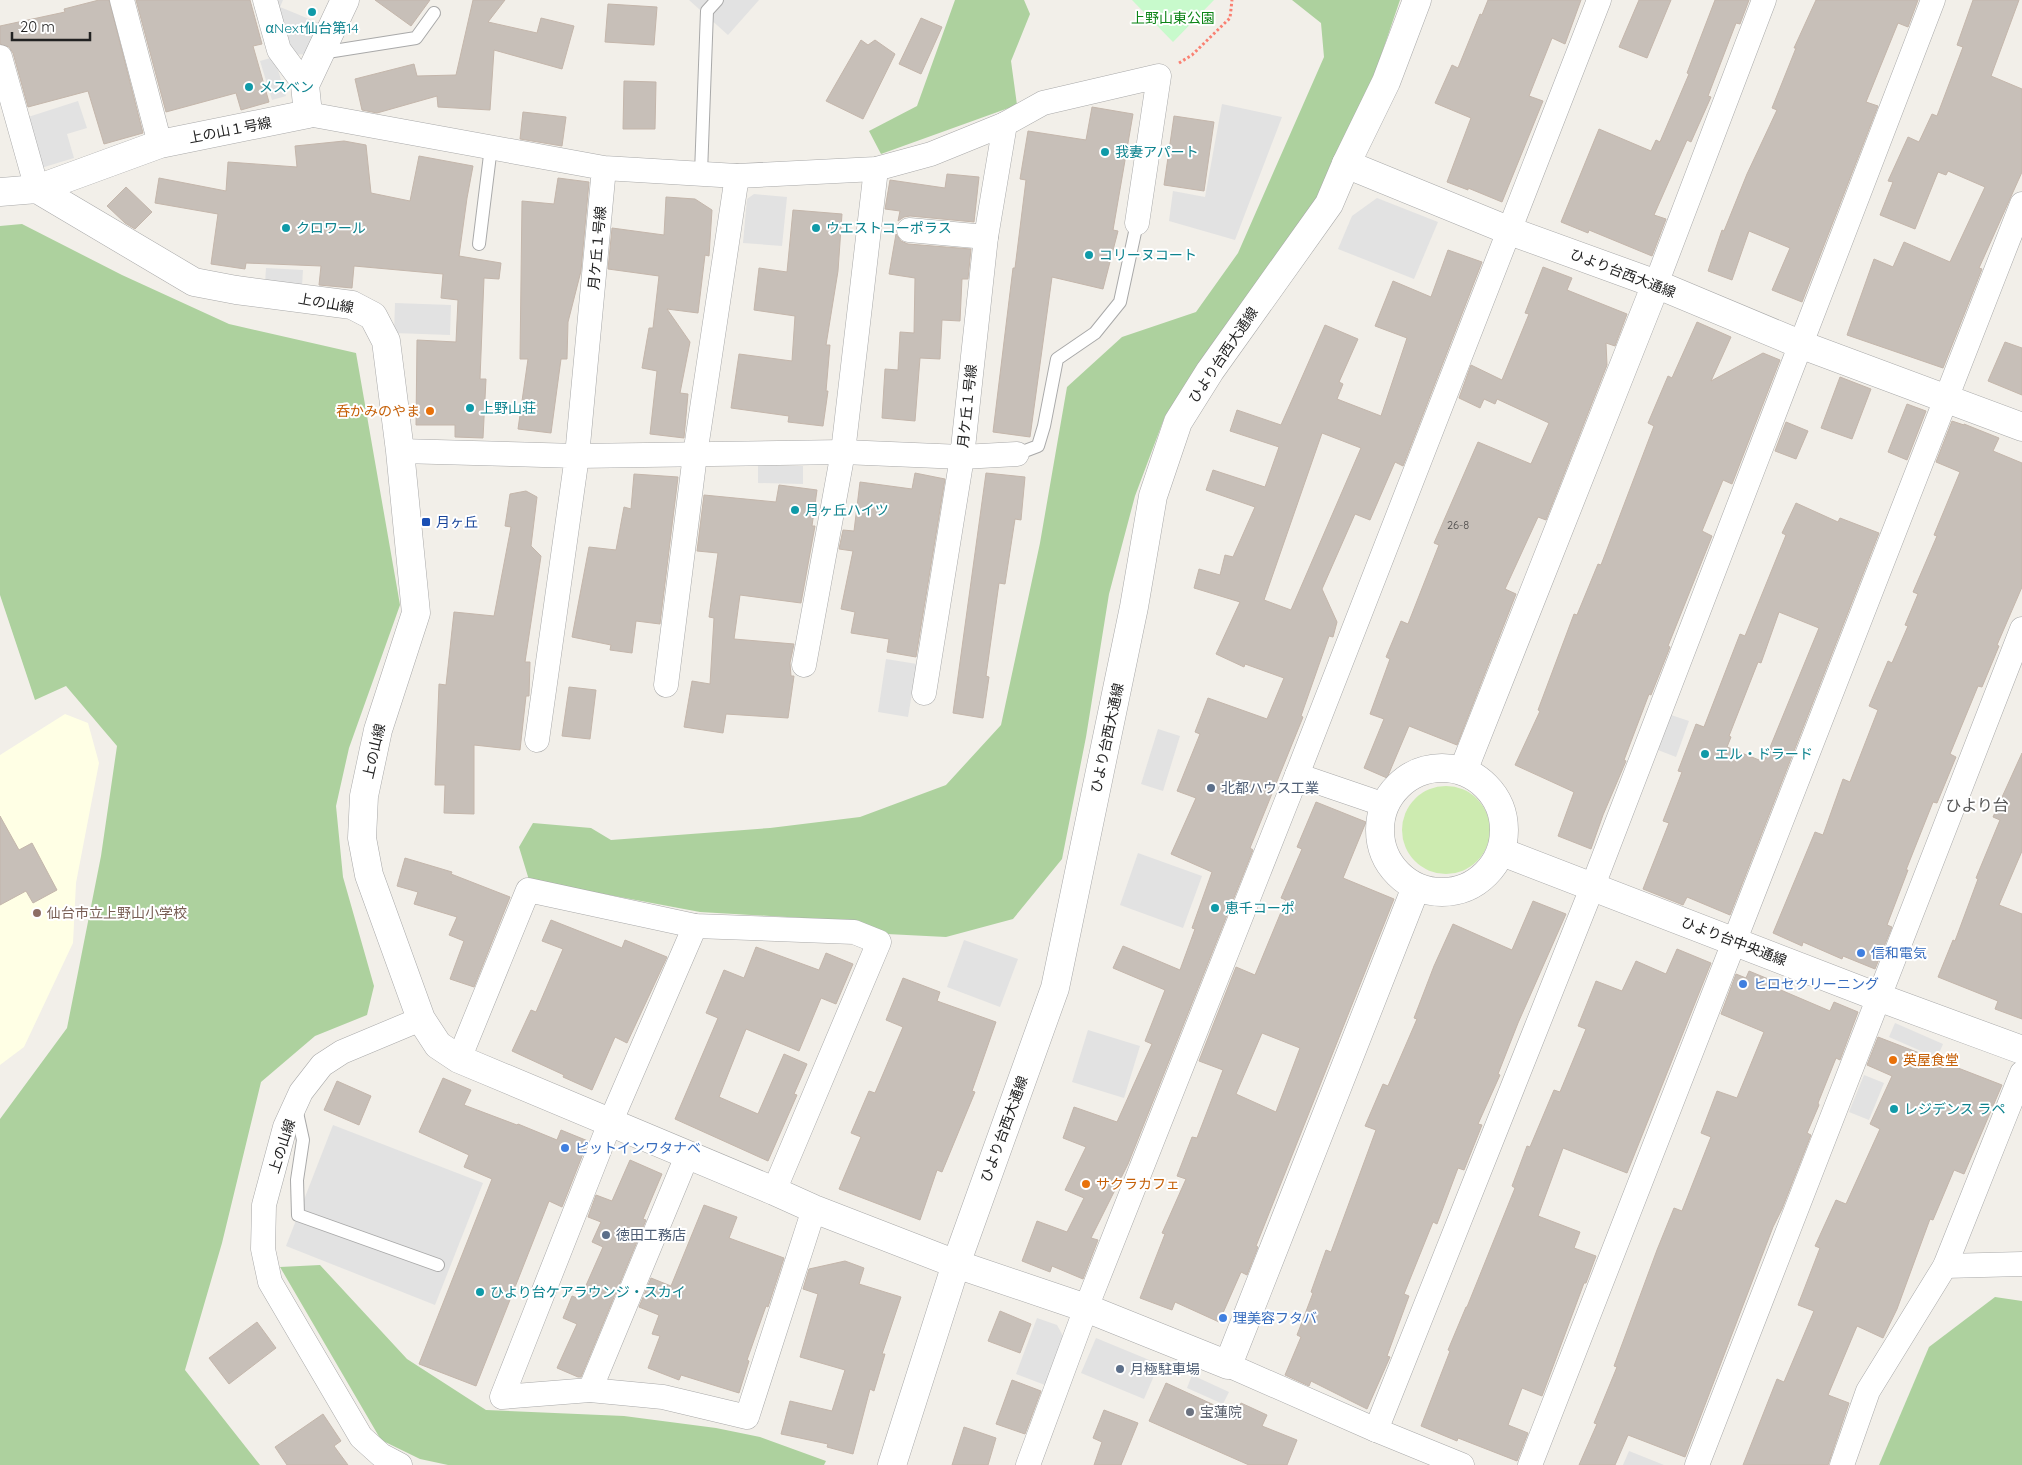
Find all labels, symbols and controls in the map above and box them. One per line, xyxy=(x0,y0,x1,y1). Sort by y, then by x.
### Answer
marker: αNext仙台第14 xyxy=(306,6,318,18)
park label: 上野山東公園 xyxy=(1131,9,1215,27)
scale bar xyxy=(12,10,90,42)
text: 20 m xyxy=(20,17,55,36)
place label: αNext仙台第14 xyxy=(265,19,359,37)
place label: メスベン xyxy=(259,78,314,96)
marker: メスベン xyxy=(243,81,255,93)
street label: 上の山１号線 xyxy=(187,113,273,147)
place label: 我妻アパート xyxy=(1115,143,1199,161)
marker: 我妻アパート xyxy=(1099,146,1111,158)
street label: 月ケ丘１号線 xyxy=(584,205,610,291)
place label: クロワール xyxy=(296,219,366,237)
place label: ウエストコーポラス xyxy=(826,219,952,237)
marker: クロワール xyxy=(280,222,292,234)
marker: ウエストコーポラス xyxy=(810,222,822,234)
street label: ひより台西大通線 xyxy=(1568,245,1678,301)
place label: コリーヌコート xyxy=(1099,246,1197,264)
marker: コリーヌコート xyxy=(1083,249,1095,261)
street label: 上の山線 xyxy=(297,289,355,317)
street label: ひより台西大通線 xyxy=(1184,304,1262,406)
street label: 月ケ丘１号線 xyxy=(954,363,980,449)
place label: 上野山荘 xyxy=(480,399,536,417)
place label: 呑かみのやま xyxy=(336,402,420,420)
marker: 上野山荘 xyxy=(464,402,476,414)
marker: 呑かみのやま xyxy=(424,405,436,417)
place label: 月ヶ丘ハイツ xyxy=(805,501,889,519)
marker: 月ヶ丘ハイツ xyxy=(789,504,801,516)
place label: 月ヶ丘 xyxy=(436,513,478,531)
marker: 月ヶ丘 xyxy=(420,516,432,528)
house number: 26-8 xyxy=(1447,518,1469,532)
street label: ひより台西大通線 xyxy=(1087,681,1127,795)
street label: 上の山線 xyxy=(359,722,389,780)
place label: エル・ドラード xyxy=(1715,745,1813,763)
marker: エル・ドラード xyxy=(1699,748,1711,760)
place label: 北都ハウス工業 xyxy=(1221,779,1319,797)
marker: 北都ハウス工業 xyxy=(1205,782,1217,794)
district label: ひより台 xyxy=(1945,795,2009,815)
place label: 恵千コーポ xyxy=(1225,899,1295,917)
marker: 恵千コーポ xyxy=(1209,902,1221,914)
place label: 仙台市立上野山小学校 xyxy=(47,904,187,922)
marker: 仙台市立上野山小学校 xyxy=(31,907,43,919)
street label: ひより台中央通線 xyxy=(1679,913,1789,969)
place label: 信和電気 xyxy=(1871,944,1927,962)
marker: 信和電気 xyxy=(1855,947,1867,959)
place label: ヒロセクリーニング xyxy=(1753,975,1879,993)
marker: ヒロセクリーニング xyxy=(1737,978,1749,990)
place label: 英屋食堂 xyxy=(1903,1051,1959,1069)
marker: 英屋食堂 xyxy=(1887,1054,1899,1066)
street label: ひより台西大通線 xyxy=(976,1073,1032,1185)
place label: レジデンス ラペ xyxy=(1904,1100,2006,1118)
marker: レジデンス ラペ xyxy=(1888,1103,1900,1115)
street label: 上の山線 xyxy=(265,1117,299,1175)
place label: ピットインワタナベ xyxy=(575,1139,701,1157)
marker: ピットインワタナベ xyxy=(559,1142,571,1154)
place label: サクラカフェ xyxy=(1096,1175,1180,1193)
marker: サクラカフェ xyxy=(1080,1178,1092,1190)
place label: 徳田工務店 xyxy=(616,1226,686,1244)
marker: 徳田工務店 xyxy=(600,1229,612,1241)
place label: ひより台ケアラウンジ・スカイ xyxy=(490,1283,686,1301)
marker: ひより台ケアラウンジ・スカイ xyxy=(474,1286,486,1298)
place label: 理美容フタバ xyxy=(1233,1309,1317,1327)
marker: 理美容フタバ xyxy=(1217,1312,1229,1324)
place label: 月極駐車場 xyxy=(1130,1360,1200,1378)
marker: 月極駐車場 xyxy=(1114,1363,1126,1375)
place label: 宝蓮院 xyxy=(1200,1403,1242,1421)
marker: 宝蓮院 xyxy=(1184,1406,1196,1418)

